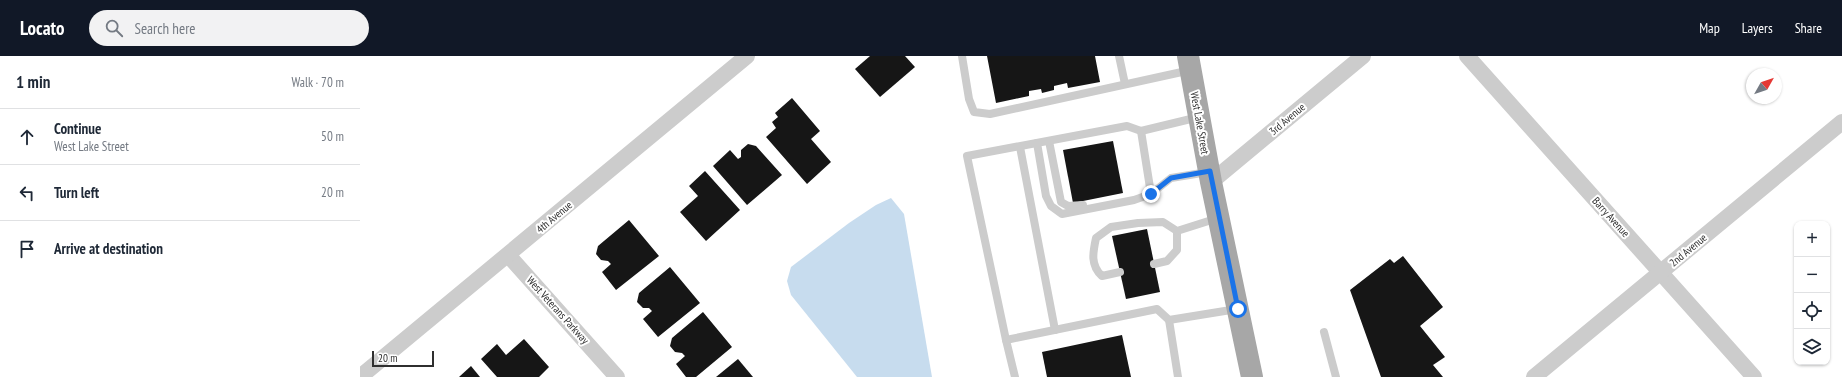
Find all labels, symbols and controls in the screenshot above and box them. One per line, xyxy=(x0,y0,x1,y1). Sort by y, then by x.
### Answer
search box xyxy=(89,10,369,46)
text: Locato xyxy=(20,16,65,40)
icon: search xyxy=(103,17,125,39)
text: Search here xyxy=(135,19,195,38)
text: Map xyxy=(1699,19,1720,37)
text: Layers xyxy=(1742,19,1773,37)
text: Share xyxy=(1795,19,1822,37)
north arrow xyxy=(1746,68,1782,104)
text: 1 min xyxy=(16,71,50,93)
text: Walk · 70 m xyxy=(292,74,344,91)
street label: West Lake Street xyxy=(1188,91,1212,155)
street label: 3rd Avenue xyxy=(1266,100,1308,138)
text: Continue xyxy=(54,119,101,138)
icon: ahead xyxy=(16,126,38,148)
text: 50 m xyxy=(321,128,344,145)
text: West Lake Street xyxy=(54,138,129,155)
icon: left xyxy=(16,182,38,204)
text: Turn left xyxy=(54,183,99,202)
text: 20 m xyxy=(321,184,344,201)
route end xyxy=(1142,185,1160,203)
street label: Barry Avenue xyxy=(1589,194,1633,240)
street label: 4th Avenue xyxy=(533,198,575,236)
map controls xyxy=(1794,221,1830,365)
button: + xyxy=(1794,221,1830,257)
street label: 2nd Avenue xyxy=(1666,230,1710,270)
icon: arrive xyxy=(16,238,38,260)
text: Arrive at destination xyxy=(54,239,163,258)
button: − xyxy=(1794,257,1830,293)
street label: West Veterans Parkway xyxy=(524,273,593,348)
button: locate xyxy=(1794,293,1830,329)
route start xyxy=(1229,300,1247,318)
button: layers xyxy=(1794,329,1830,365)
scale bar xyxy=(372,349,434,368)
text: 20 m xyxy=(378,351,397,365)

